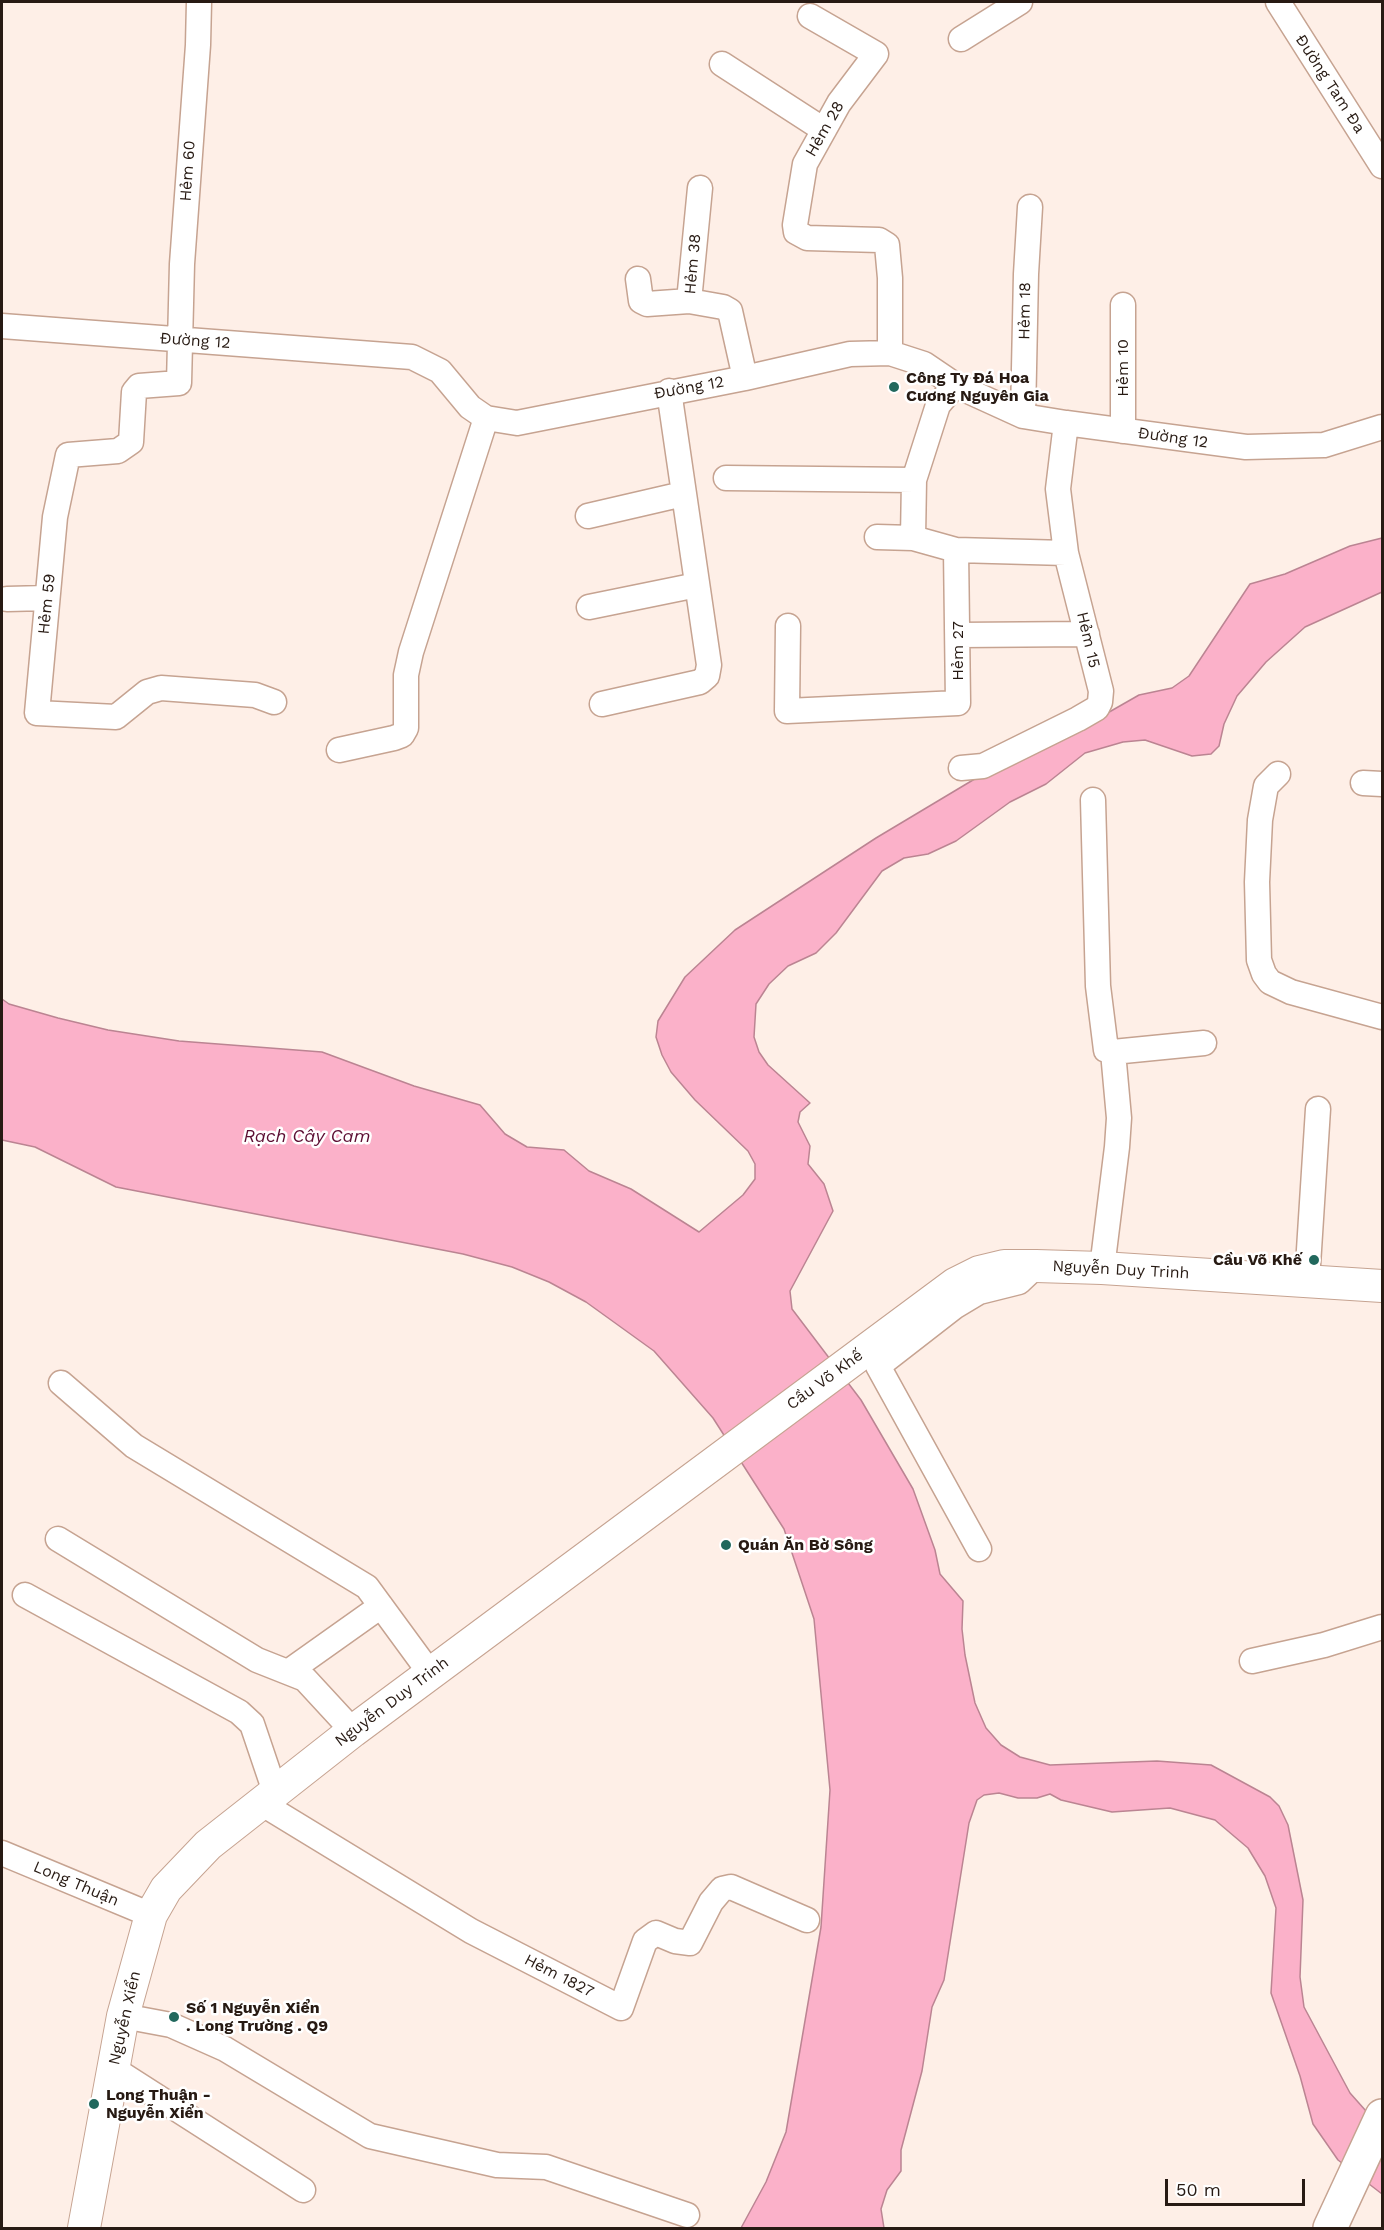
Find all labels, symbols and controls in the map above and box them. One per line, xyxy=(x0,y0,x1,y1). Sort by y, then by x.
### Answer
street label: Đường Tam Đa xyxy=(1291,31,1369,137)
street label: Hẻm 28 xyxy=(802,98,848,160)
street label: Hẻm 60 xyxy=(176,140,200,202)
street label: Hẻm 38 xyxy=(681,233,705,295)
street label: Hẻm 18 xyxy=(1015,282,1035,340)
street label: Đường 12 xyxy=(159,329,231,353)
street label: Hẻm 10 xyxy=(1113,339,1133,397)
place label: Công Ty Đá Hoa Cương Nguyên Gia xyxy=(906,368,1049,406)
street label: Đường 12 xyxy=(653,372,725,404)
marker: Công Ty Đá Hoa Cương Nguyên Gia xyxy=(887,380,901,394)
street label: Đường 12 xyxy=(1137,424,1209,452)
street label: Hẻm 59 xyxy=(34,573,60,635)
street label: Hẻm 15 xyxy=(1072,610,1104,670)
street label: Hẻm 27 xyxy=(948,621,968,681)
water label: Rạch Cây Cam xyxy=(244,1126,370,1148)
place label: Cầu Võ Khế xyxy=(1213,1250,1302,1270)
marker: Cầu Võ Khế xyxy=(1307,1253,1321,1267)
street label: Nguyễn Duy Trinh xyxy=(1052,1257,1190,1283)
street label: Cầu Võ Khế xyxy=(783,1346,867,1414)
place label: Quán Ăn Bờ Sông xyxy=(738,1535,873,1555)
marker: Quán Ăn Bờ Sông xyxy=(719,1538,733,1552)
street label: Nguyễn Duy Trinh xyxy=(331,1653,453,1751)
street label: Long Thuận xyxy=(30,1857,122,1911)
street label: Hẻm 1827 xyxy=(521,1950,597,2002)
street label: Nguyễn Xiển xyxy=(105,1969,145,2067)
place label: Số 1 Nguyễn Xiển . Long Trường . Q9 xyxy=(186,1998,328,2036)
marker: Số 1 Nguyễn Xiển . Long Trường . Q9 xyxy=(167,2010,181,2024)
place label: Long Thuận - Nguyễn Xiển xyxy=(106,2085,211,2123)
marker: Long Thuận - Nguyễn Xiển xyxy=(87,2097,101,2111)
scale bar xyxy=(1168,2167,1308,2205)
text: 50 m xyxy=(1176,2179,1221,2200)

